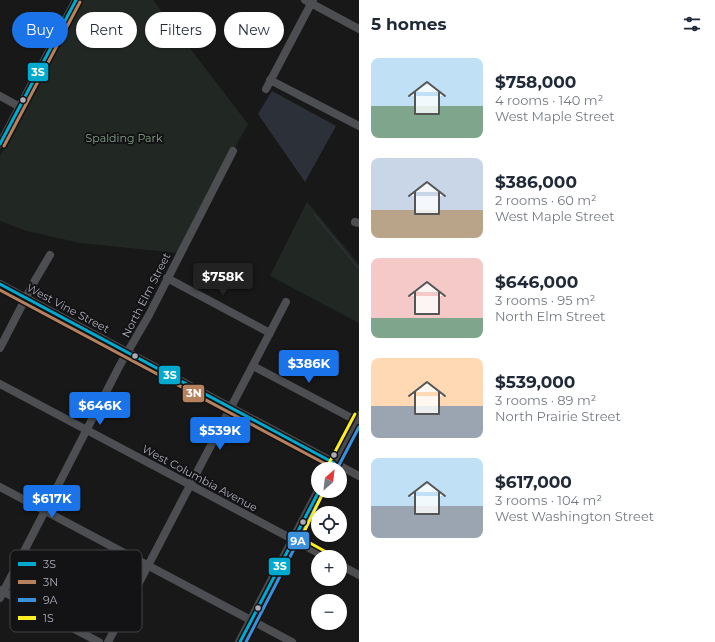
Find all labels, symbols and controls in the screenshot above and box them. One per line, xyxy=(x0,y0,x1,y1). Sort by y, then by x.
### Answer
chip: Buy xyxy=(12,12,68,48)
chip: Rent xyxy=(76,12,137,48)
chip: Filters xyxy=(145,12,216,48)
chip: New xyxy=(224,12,284,48)
icon: filters xyxy=(681,13,703,35)
text: 5 homes xyxy=(371,14,447,34)
line badge: 3S xyxy=(27,62,49,82)
text: 3S xyxy=(30,65,45,79)
text: $758,000 xyxy=(495,72,576,92)
icon: home xyxy=(403,74,451,122)
text: 4 rooms · 140 m² xyxy=(495,92,603,108)
unlabelled marker xyxy=(18,95,28,105)
text: West Maple Street xyxy=(495,108,615,124)
park label: Spalding Park xyxy=(85,131,163,145)
text: $386,000 xyxy=(495,172,577,192)
icon: home xyxy=(403,174,451,222)
text: 2 rooms · 60 m² xyxy=(495,192,597,208)
text: West Maple Street xyxy=(495,208,615,224)
street label: North Elm Street xyxy=(119,250,174,340)
pin: $758K xyxy=(195,263,251,297)
text: $758K xyxy=(202,268,244,284)
text: $646,000 xyxy=(495,272,578,292)
icon: home xyxy=(403,274,451,322)
street label: West Vine Street xyxy=(24,280,112,336)
text: 3 rooms · 95 m² xyxy=(495,292,595,308)
text: North Elm Street xyxy=(495,308,605,324)
pin: $386K xyxy=(281,350,337,384)
unlabelled marker xyxy=(130,351,140,361)
text: $386K xyxy=(288,355,330,371)
line badge: 3S xyxy=(158,365,181,385)
text: 3S xyxy=(162,368,177,382)
text: $539,000 xyxy=(495,372,575,392)
icon: home xyxy=(403,374,451,422)
line badge: 3N xyxy=(182,384,205,403)
text: 3N xyxy=(185,386,202,400)
pin: $646K xyxy=(72,392,128,426)
text: 3 rooms · 89 m² xyxy=(495,392,596,408)
text: $646K xyxy=(78,397,122,413)
text: North Prairie Street xyxy=(495,408,621,424)
pin: $539K xyxy=(192,417,248,451)
text: $539K xyxy=(199,422,241,438)
street label: West Columbia Avenue xyxy=(140,442,260,515)
unlabelled marker xyxy=(329,450,339,460)
north arrow xyxy=(311,462,347,498)
map controls xyxy=(311,462,347,630)
text: $617,000 xyxy=(495,472,572,492)
icon: home xyxy=(403,474,451,522)
pin: $617K xyxy=(24,485,80,519)
text: $617K xyxy=(32,490,72,506)
text: 3 rooms · 104 m² xyxy=(495,492,602,508)
button: locate xyxy=(311,506,347,542)
text: West Washington Street xyxy=(495,508,654,524)
unlabelled marker xyxy=(298,517,308,527)
line badge: 9A xyxy=(287,531,310,550)
text: 9A xyxy=(290,534,306,548)
legend xyxy=(10,550,142,632)
button: + xyxy=(311,550,347,586)
text: 3S xyxy=(43,557,56,571)
line badge: 3S xyxy=(268,557,291,576)
text: 3S xyxy=(272,559,287,573)
text: 3N xyxy=(43,575,58,589)
text: 9A xyxy=(43,593,58,607)
button: − xyxy=(311,594,347,630)
unlabelled marker xyxy=(253,603,263,613)
text: 1S xyxy=(43,611,54,625)

